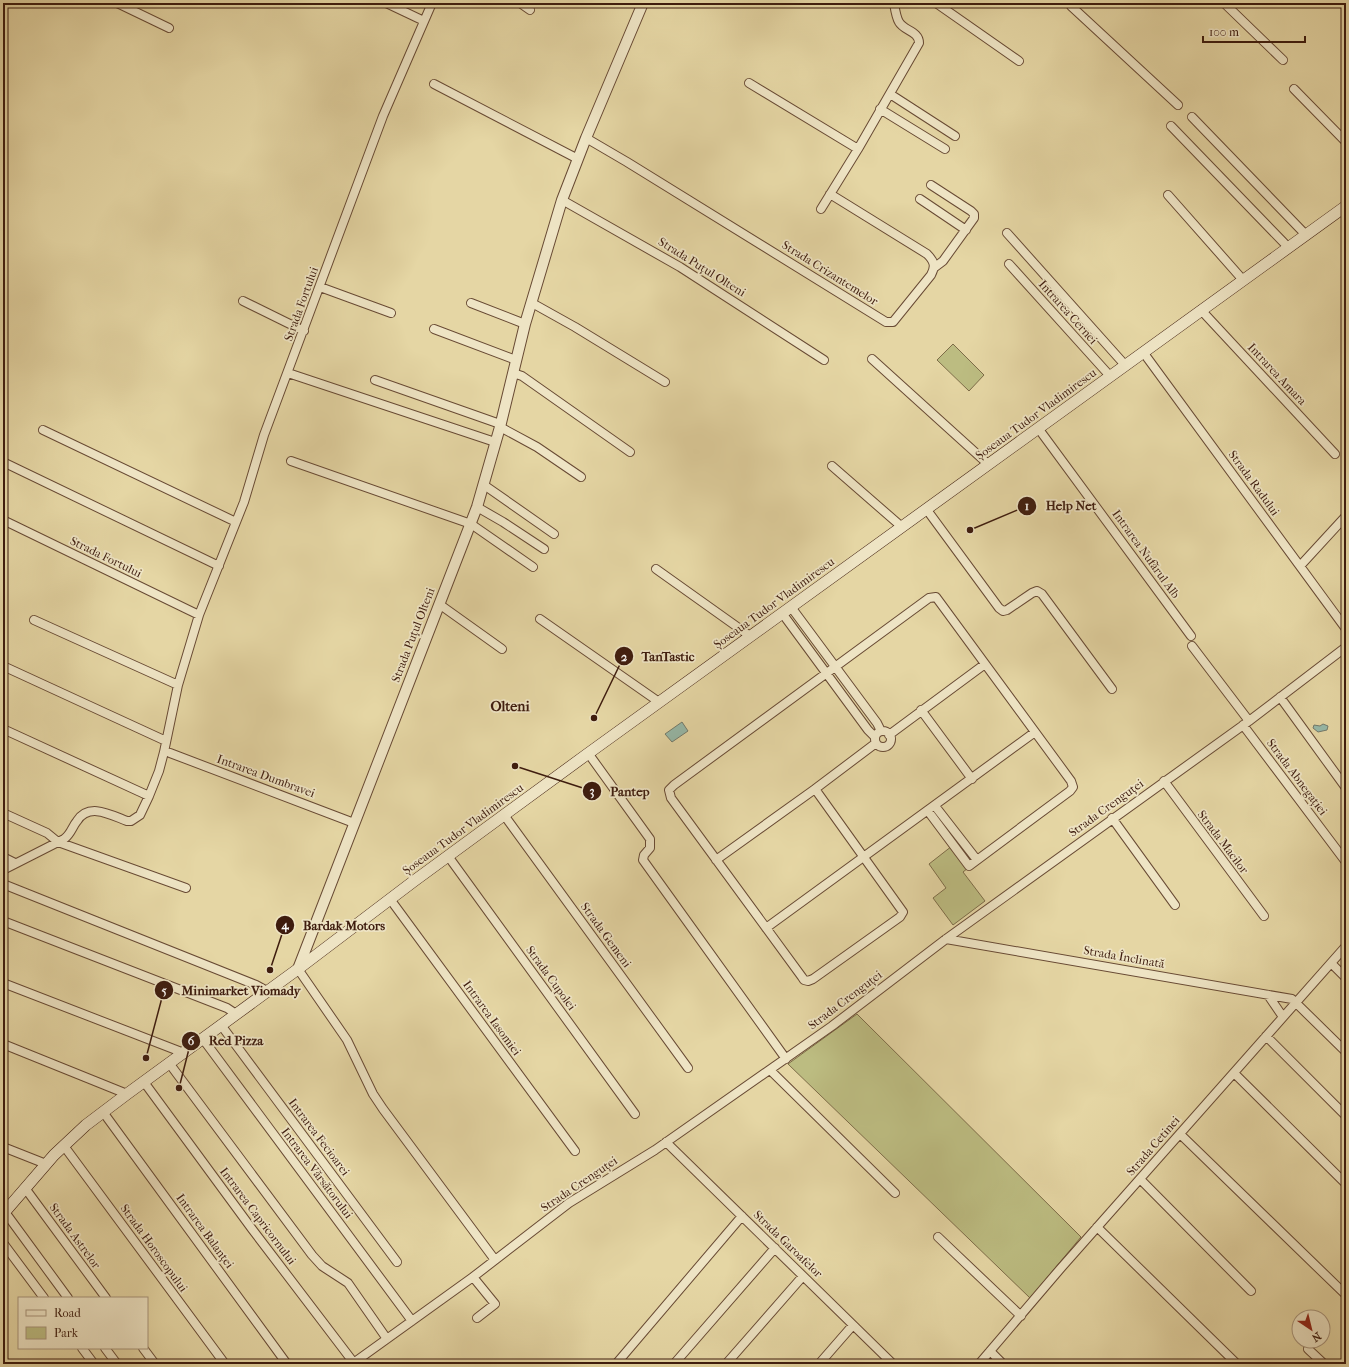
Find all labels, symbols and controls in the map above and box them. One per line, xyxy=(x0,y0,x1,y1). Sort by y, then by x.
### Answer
scale bar xyxy=(1203,18,1305,44)
text: 100 m xyxy=(1209,25,1239,39)
street label: Strada Puțul Olteni xyxy=(656,234,749,300)
street label: Strada Crizantemelor xyxy=(779,238,881,309)
street label: Strada Fortului xyxy=(281,265,321,343)
street label: Intrarea Cernei xyxy=(1036,277,1101,347)
street label: Intrarea Amara xyxy=(1245,340,1310,408)
street label: Șoseaua Tudor Vladimirescu xyxy=(973,365,1099,463)
street label: Strada Radului xyxy=(1226,448,1283,519)
callout: Help Net xyxy=(1017,493,1104,518)
text: Help Net xyxy=(1046,498,1097,514)
text: 1 xyxy=(1025,499,1029,513)
street label: Intrarea Nufărul Alb xyxy=(1109,507,1183,601)
street label: Strada Fortului xyxy=(68,534,145,581)
street label: Șoseaua Tudor Vladimirescu xyxy=(711,554,837,652)
street label: Strada Puțul Olteni xyxy=(388,585,438,684)
callout: TanTastic xyxy=(614,644,702,669)
text: TanTastic xyxy=(641,649,695,664)
text: 2 xyxy=(621,650,628,664)
district label: Olteni xyxy=(490,698,530,715)
street label: Strada Abnegației xyxy=(1264,736,1330,818)
street label: Intrarea Dumbravei xyxy=(215,752,317,800)
street label: Strada Crenguței xyxy=(1066,776,1146,840)
callout: Pantep xyxy=(582,778,657,803)
street label: Șoseaua Tudor Vladimirescu xyxy=(400,780,526,878)
text: 3 xyxy=(590,784,595,799)
text: Pantep xyxy=(610,784,650,800)
street label: Strada Macilor xyxy=(1195,808,1252,877)
street label: Strada Gemeni xyxy=(578,900,634,970)
callout: Bardak Motors xyxy=(275,913,393,938)
text: 4 xyxy=(280,918,289,933)
text: Bardak Motors xyxy=(303,918,385,933)
street label: Strada Înclinată xyxy=(1082,942,1166,971)
street label: Strada Cupolei xyxy=(523,943,579,1013)
street label: Strada Crenguței xyxy=(805,967,885,1032)
callout: Minimarket Viomady xyxy=(154,978,309,1003)
street label: Intrarea Iasomiei xyxy=(460,978,524,1059)
text: Minimarket Viomady xyxy=(180,983,302,999)
text: 5 xyxy=(161,984,167,998)
callout: Red Pizza xyxy=(181,1028,272,1053)
text: Red Pizza xyxy=(209,1033,264,1048)
text: 6 xyxy=(188,1034,195,1048)
street label: Intrarea Fecioarei xyxy=(285,1096,353,1179)
street label: Strada Cetinei xyxy=(1123,1113,1183,1179)
street label: Intrarea Vărsătorului xyxy=(278,1125,356,1221)
street label: Strada Crenguței xyxy=(538,1153,620,1215)
street label: Intrarea Capricornului xyxy=(217,1165,299,1268)
street label: Intrarea Balanței xyxy=(173,1191,237,1271)
street label: Strada Astrelor xyxy=(47,1201,104,1272)
street label: Strada Horoscopului xyxy=(118,1201,191,1295)
street label: Strada Garoafelor xyxy=(751,1208,826,1281)
legend xyxy=(18,1297,148,1349)
text: Road xyxy=(54,1306,81,1320)
north arrow xyxy=(1291,1309,1331,1349)
text: Park xyxy=(54,1326,79,1340)
text: N xyxy=(1309,1329,1324,1345)

